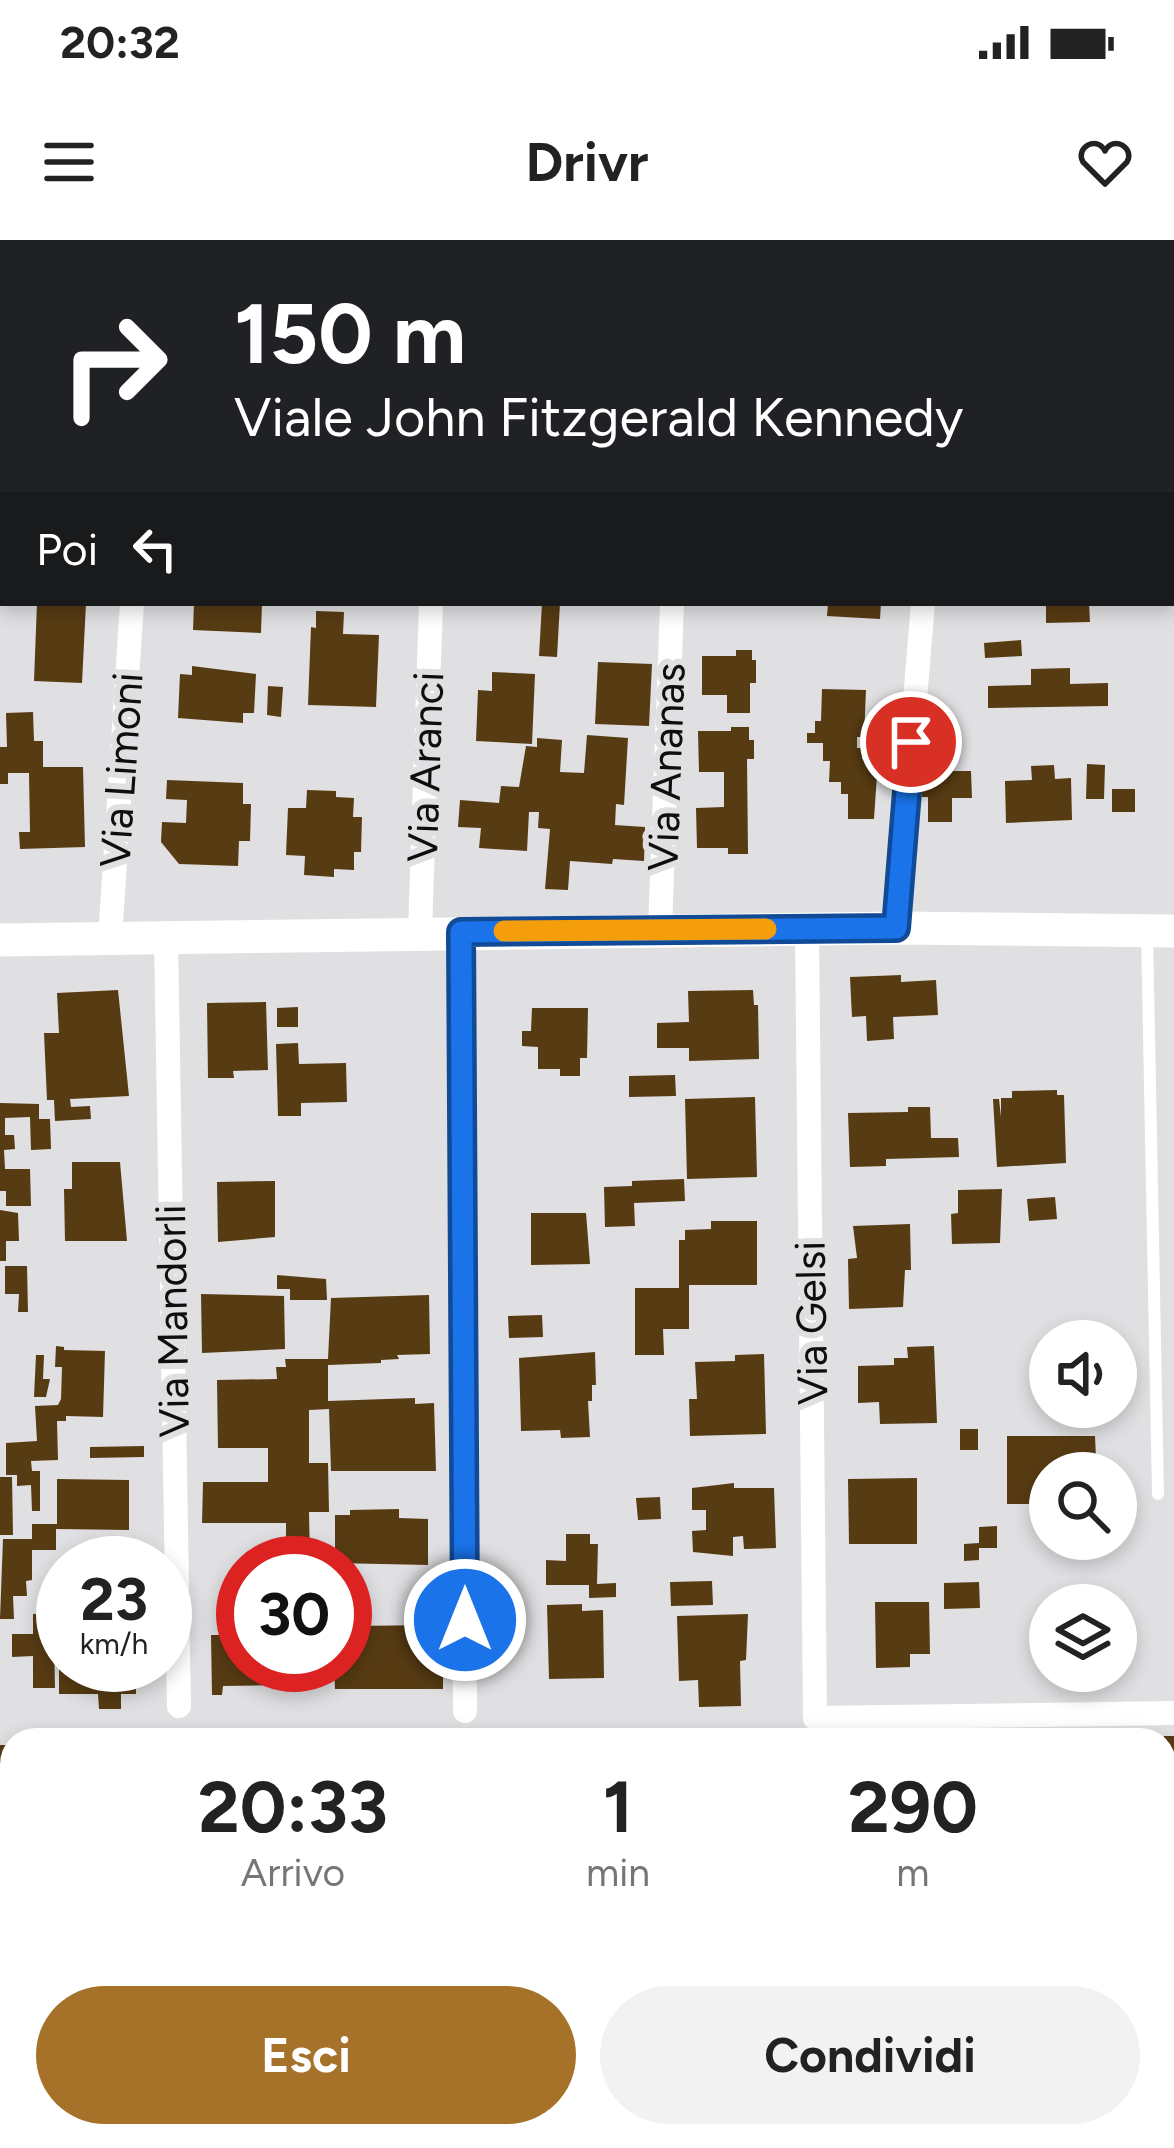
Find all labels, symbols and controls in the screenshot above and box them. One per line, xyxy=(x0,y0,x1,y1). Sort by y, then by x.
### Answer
text: 20:32 xyxy=(60,15,180,69)
icon: menu xyxy=(36,129,102,195)
icon: heart xyxy=(1072,129,1138,195)
text: Drivr xyxy=(526,130,648,195)
text: 150 m xyxy=(234,283,466,384)
icon: right xyxy=(36,288,192,444)
text: Viale John Fitzgerald Kennedy xyxy=(234,385,963,450)
icon: left xyxy=(122,516,188,582)
text: Poi xyxy=(36,522,98,576)
street label: Via Ananas xyxy=(637,662,696,872)
street label: Via Limoni xyxy=(89,671,154,869)
street label: Via Aranci xyxy=(397,671,454,863)
pin xyxy=(860,691,962,793)
icon: arrive xyxy=(878,709,944,775)
street label: Via Mandorli xyxy=(145,1204,200,1438)
street label: Via Gelsi xyxy=(785,1241,838,1405)
map controls xyxy=(1029,1320,1137,1692)
button: sound xyxy=(1029,1320,1137,1428)
button: search xyxy=(1029,1452,1137,1560)
speed limit sign: 30 xyxy=(216,1536,372,1692)
position arrow xyxy=(402,1557,528,1683)
text: 23 xyxy=(80,1563,148,1635)
button: layers xyxy=(1029,1584,1137,1692)
text: km/h xyxy=(80,1625,148,1662)
text: 20:33 xyxy=(198,1764,388,1850)
text: 1 xyxy=(603,1764,633,1850)
text: 290 xyxy=(848,1764,978,1850)
text: Arrivo xyxy=(241,1849,345,1896)
text: min xyxy=(586,1849,650,1896)
text: m xyxy=(896,1849,930,1896)
button: Esci xyxy=(36,1986,576,2124)
button: Condividi xyxy=(600,1986,1140,2124)

